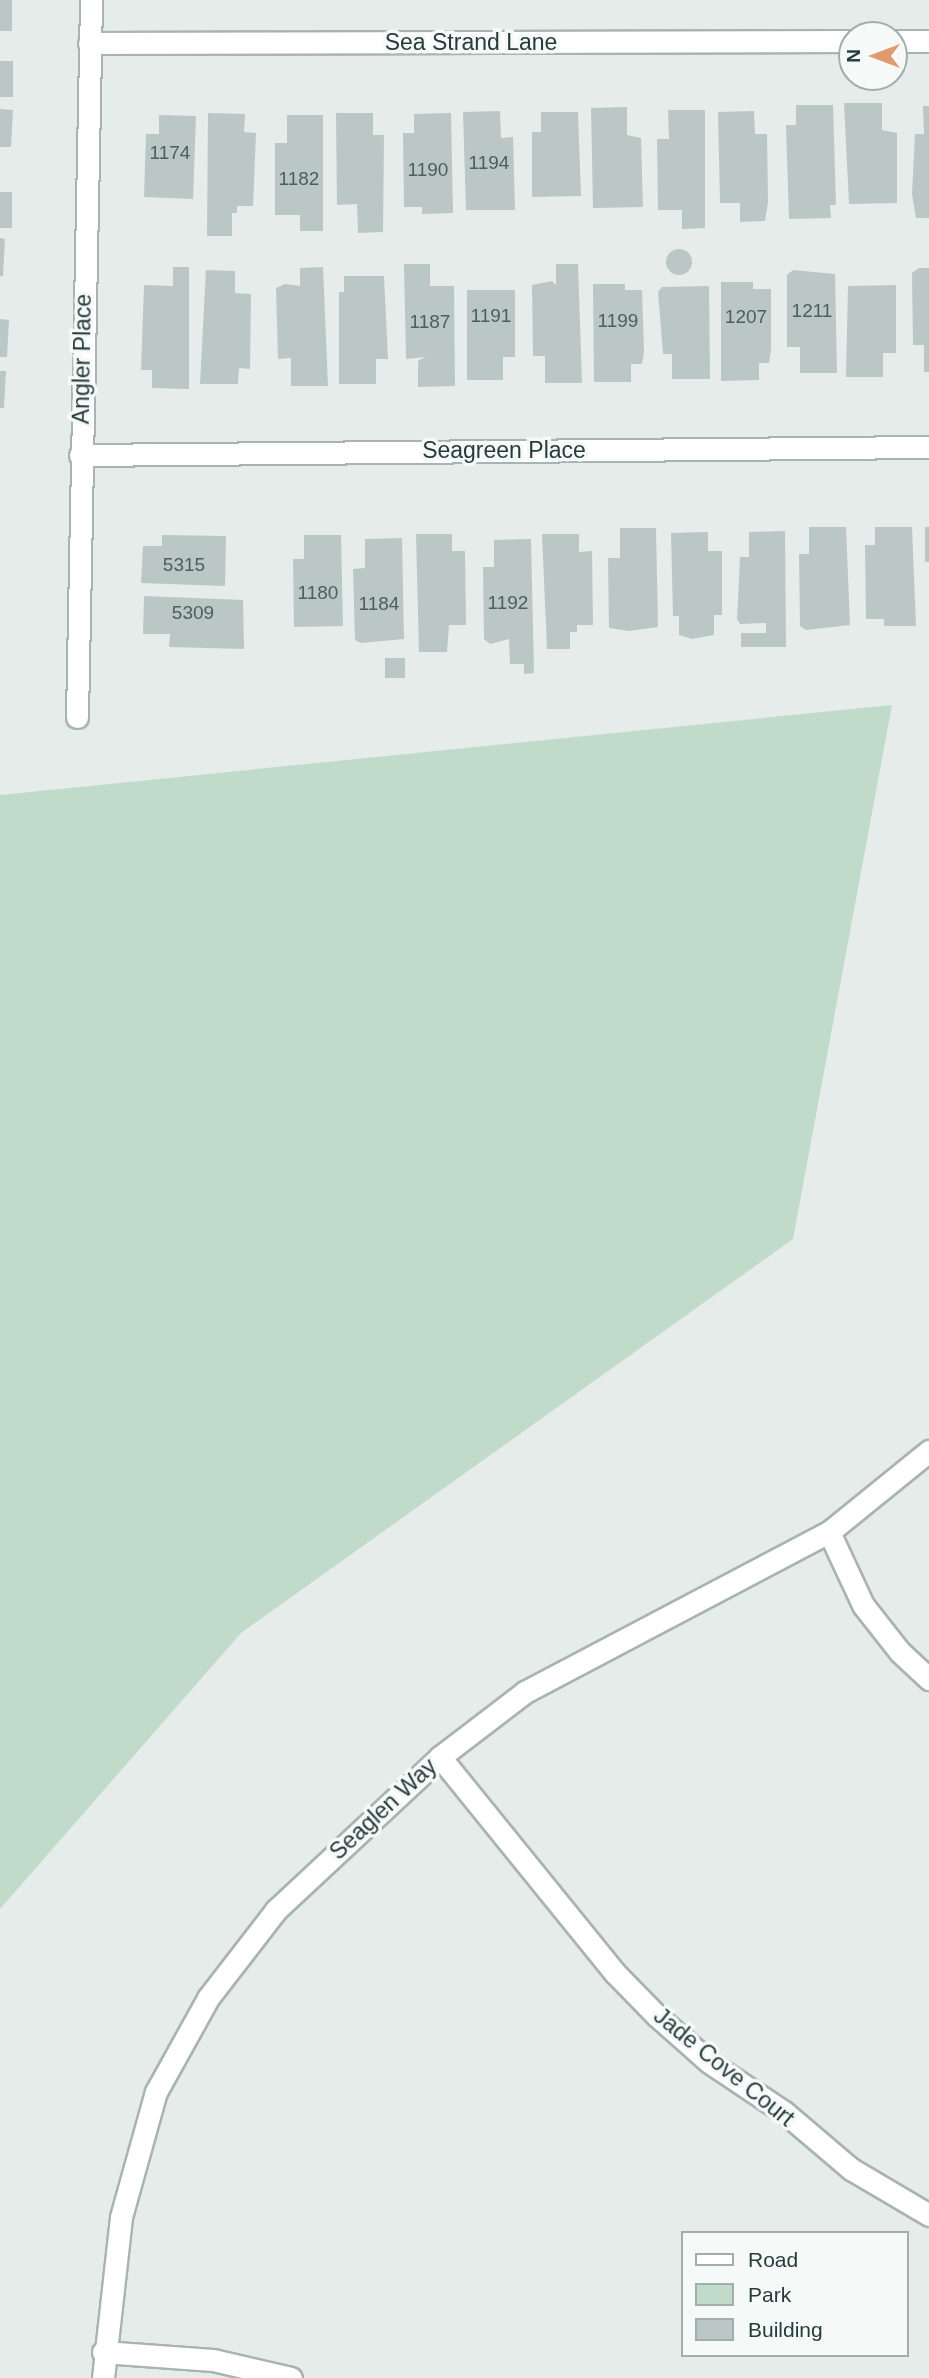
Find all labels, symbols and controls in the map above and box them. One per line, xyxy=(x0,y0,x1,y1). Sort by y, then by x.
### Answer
north arrow xyxy=(838,21,908,91)
street label: Sea Strand Lane xyxy=(385,28,557,56)
text: N xyxy=(843,49,864,63)
house number: 1174 xyxy=(150,142,190,164)
house number: 1194 xyxy=(469,152,509,174)
house number: 1190 xyxy=(408,159,448,181)
house number: 1182 xyxy=(279,168,319,190)
street label: Angler Place xyxy=(67,294,97,424)
house number: 1211 xyxy=(792,300,832,322)
house number: 1191 xyxy=(471,305,511,327)
house number: 1207 xyxy=(725,306,767,328)
house number: 1199 xyxy=(598,310,638,332)
house number: 1187 xyxy=(410,311,450,333)
street label: Seagreen Place xyxy=(422,436,586,464)
house number: 5315 xyxy=(163,554,205,576)
house number: 1180 xyxy=(298,582,338,604)
house number: 1192 xyxy=(488,592,528,614)
house number: 1184 xyxy=(359,593,399,615)
house number: 5309 xyxy=(172,602,214,624)
street label: Seaglen Way xyxy=(324,1753,442,1865)
street label: Jade Cove Court xyxy=(648,2002,800,2132)
legend xyxy=(680,2231,908,2357)
text: Road xyxy=(748,2248,798,2271)
text: Park xyxy=(748,2283,791,2306)
text: Building xyxy=(748,2318,823,2341)

